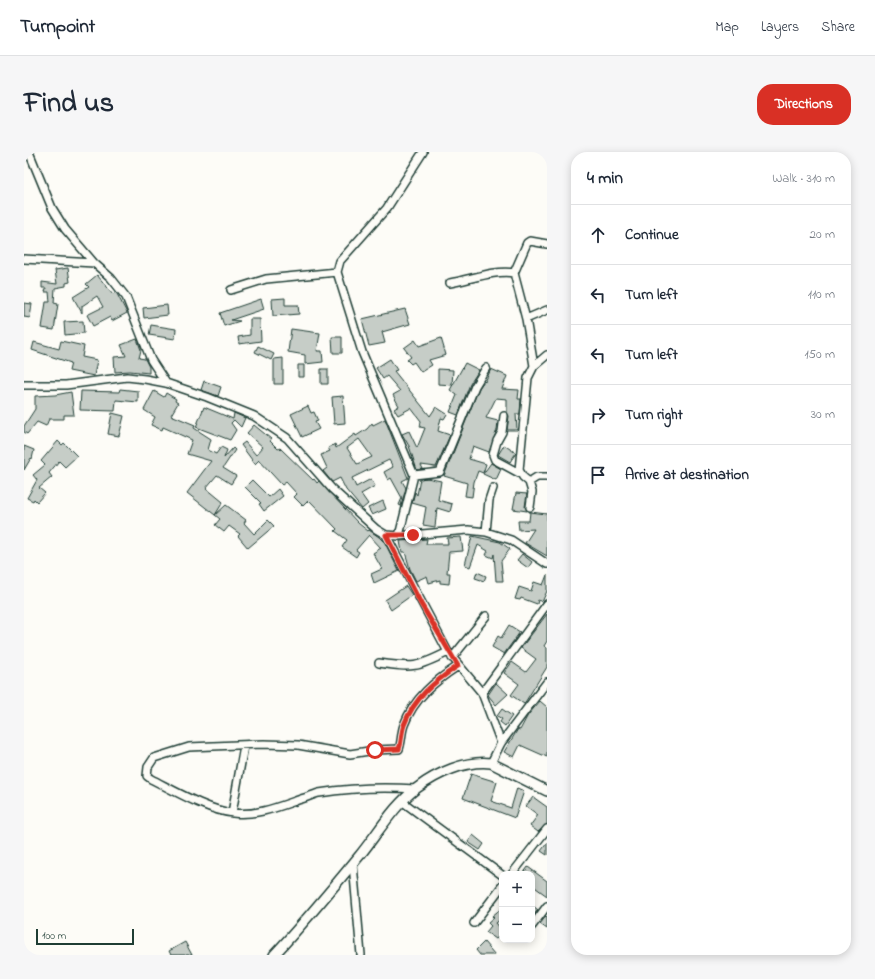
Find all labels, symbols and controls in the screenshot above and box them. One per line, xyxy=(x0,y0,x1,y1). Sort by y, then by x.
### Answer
text: Turnpoint xyxy=(20,14,95,41)
text: Map xyxy=(715,17,739,38)
text: Layers xyxy=(761,17,799,38)
text: Share xyxy=(821,17,855,38)
text: Find us xyxy=(24,84,114,125)
button: Directions xyxy=(757,84,851,125)
text: 4 min xyxy=(587,166,623,191)
text: Walk · 310 m xyxy=(772,169,835,188)
icon: ahead xyxy=(587,224,609,246)
text: Continue xyxy=(625,224,679,246)
text: 20 m xyxy=(810,225,835,244)
icon: left xyxy=(587,284,609,306)
text: Turn left xyxy=(625,284,678,306)
text: 110 m xyxy=(808,285,835,304)
icon: left xyxy=(587,344,609,366)
text: Turn left xyxy=(625,344,678,366)
text: 150 m xyxy=(804,345,835,364)
icon: right xyxy=(587,404,609,426)
text: Turn right xyxy=(625,404,683,426)
text: 30 m xyxy=(811,405,835,424)
icon: arrive xyxy=(587,464,609,486)
text: Arrive at destination xyxy=(625,464,749,486)
route end xyxy=(404,526,422,544)
route start xyxy=(366,741,384,759)
map controls xyxy=(499,871,535,943)
button: + xyxy=(499,871,535,907)
button: − xyxy=(499,907,535,943)
scale bar xyxy=(36,927,134,946)
text: 100 m xyxy=(42,928,66,944)

